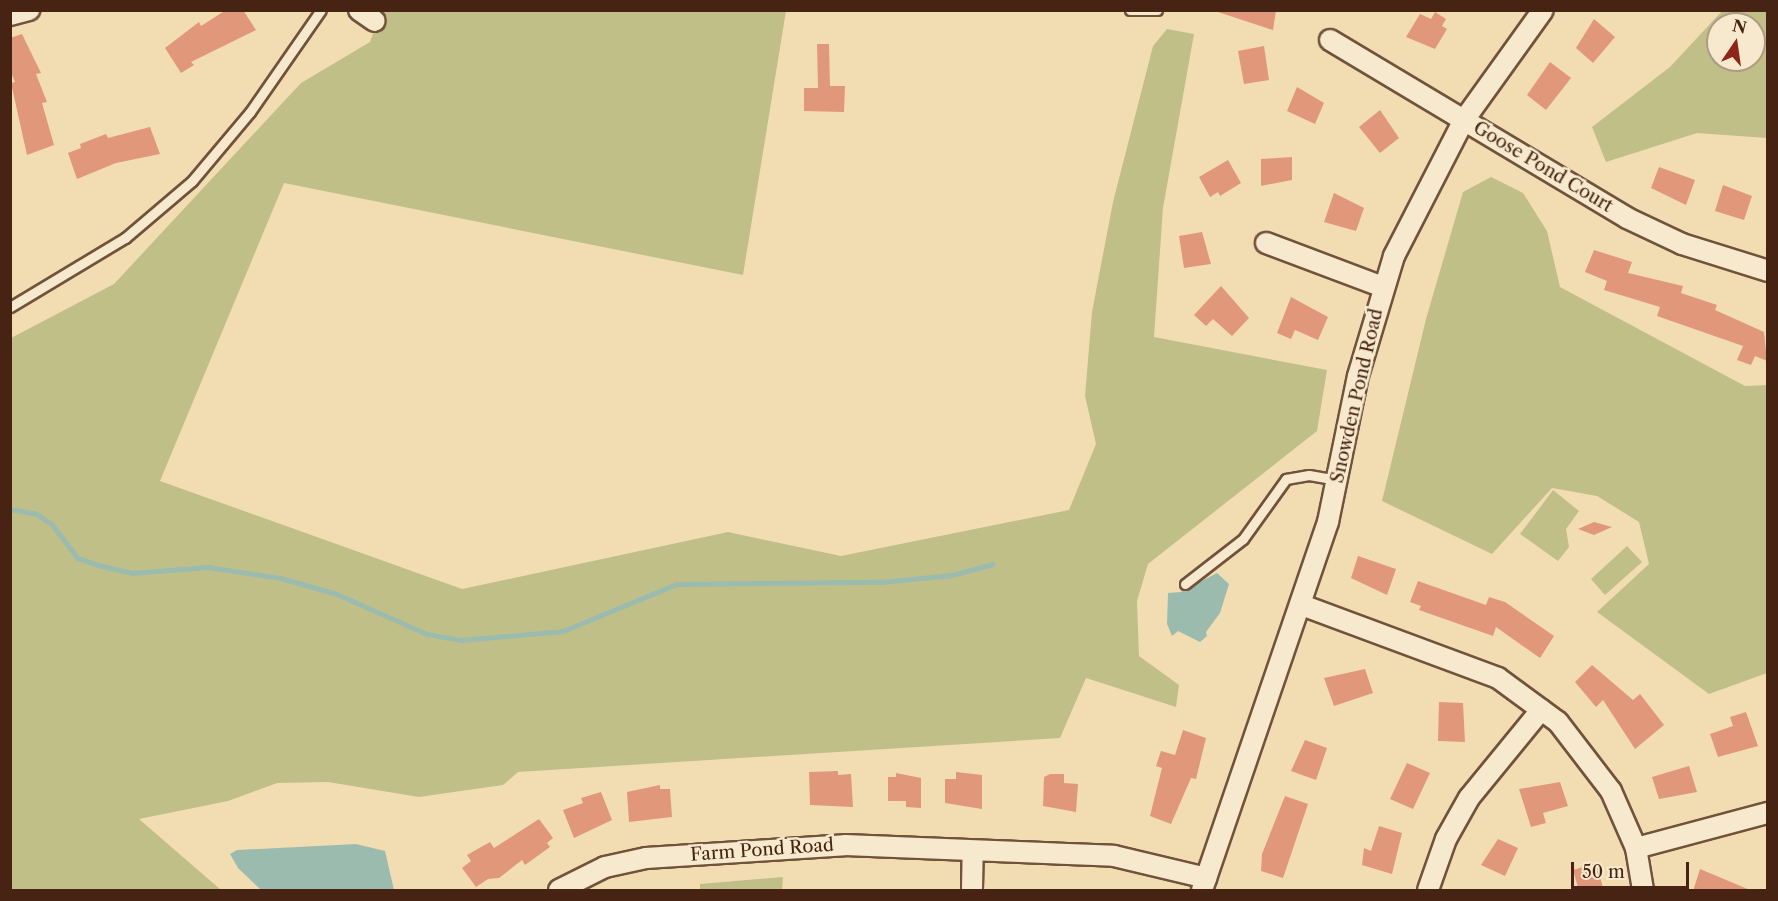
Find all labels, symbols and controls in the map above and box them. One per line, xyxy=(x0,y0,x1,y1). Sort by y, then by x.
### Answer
north arrow xyxy=(1706,12,1766,72)
text: N xyxy=(1731,15,1749,38)
street label: Goose Pond Court xyxy=(1469,117,1617,217)
street label: Snowden Pond Road xyxy=(1326,307,1388,485)
street label: Farm Pond Road xyxy=(690,834,834,866)
scale bar xyxy=(1574,850,1692,888)
text: 50 m xyxy=(1582,861,1625,883)

